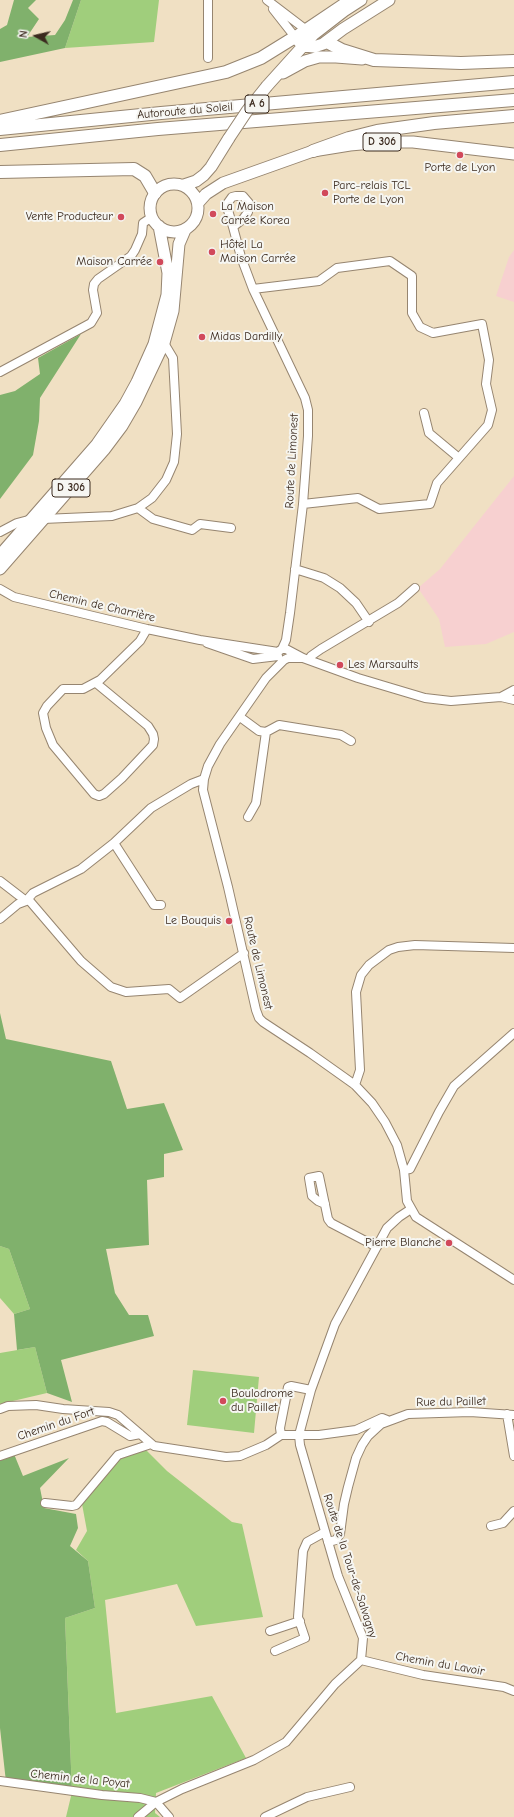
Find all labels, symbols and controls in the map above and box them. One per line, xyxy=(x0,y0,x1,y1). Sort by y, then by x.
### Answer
north arrow xyxy=(16,16,56,56)
text: N xyxy=(17,30,31,39)
road number: A 6 xyxy=(245,95,269,113)
street label: Autoroute du Soleil xyxy=(136,100,234,122)
road number: D 306 xyxy=(363,133,401,151)
marker: Porte de Lyon xyxy=(455,150,465,160)
place label: Porte de Lyon xyxy=(425,161,495,175)
place label: Parc-relais TCL Porte de Lyon xyxy=(333,179,410,207)
marker: Parc-relais TCL Porte de Lyon xyxy=(320,188,330,198)
place label: La Maison Carrée Korea xyxy=(221,200,290,228)
marker: La Maison Carrée Korea xyxy=(208,209,218,219)
place label: Vente Producteur xyxy=(26,210,113,224)
marker: Vente Producteur xyxy=(116,212,126,222)
place label: Hôtel La Maison Carrée xyxy=(220,238,296,266)
marker: Hôtel La Maison Carrée xyxy=(207,247,217,257)
place label: Maison Carrée xyxy=(76,255,152,269)
marker: Maison Carrée xyxy=(155,257,165,267)
place label: Midas Dardilly xyxy=(210,330,282,344)
marker: Midas Dardilly xyxy=(197,332,207,342)
street label: Route de Limonest xyxy=(282,413,302,509)
road number: D 306 xyxy=(52,479,90,497)
street label: Chemin de Charrière xyxy=(48,587,156,625)
place label: Les Marsaults xyxy=(348,658,418,672)
marker: Les Marsaults xyxy=(335,660,345,670)
place label: Le Bouquis xyxy=(165,914,221,928)
street label: Route de Limonest xyxy=(240,915,276,1011)
marker: Le Bouquis xyxy=(224,916,234,926)
place label: Pierre Blanche xyxy=(365,1236,441,1250)
marker: Pierre Blanche xyxy=(444,1238,454,1248)
place label: Boulodrome du Paillet xyxy=(231,1387,293,1415)
street label: Rue du Paillet xyxy=(416,1394,486,1410)
marker: Boulodrome du Paillet xyxy=(218,1396,228,1406)
street label: Chemin du Fort xyxy=(16,1404,96,1444)
street label: Route de la Tour-de-Salvagny xyxy=(320,1492,380,1640)
street label: Chemin du Lavoir xyxy=(394,1649,486,1679)
street label: Chemin de la Poyat xyxy=(30,1767,130,1791)

